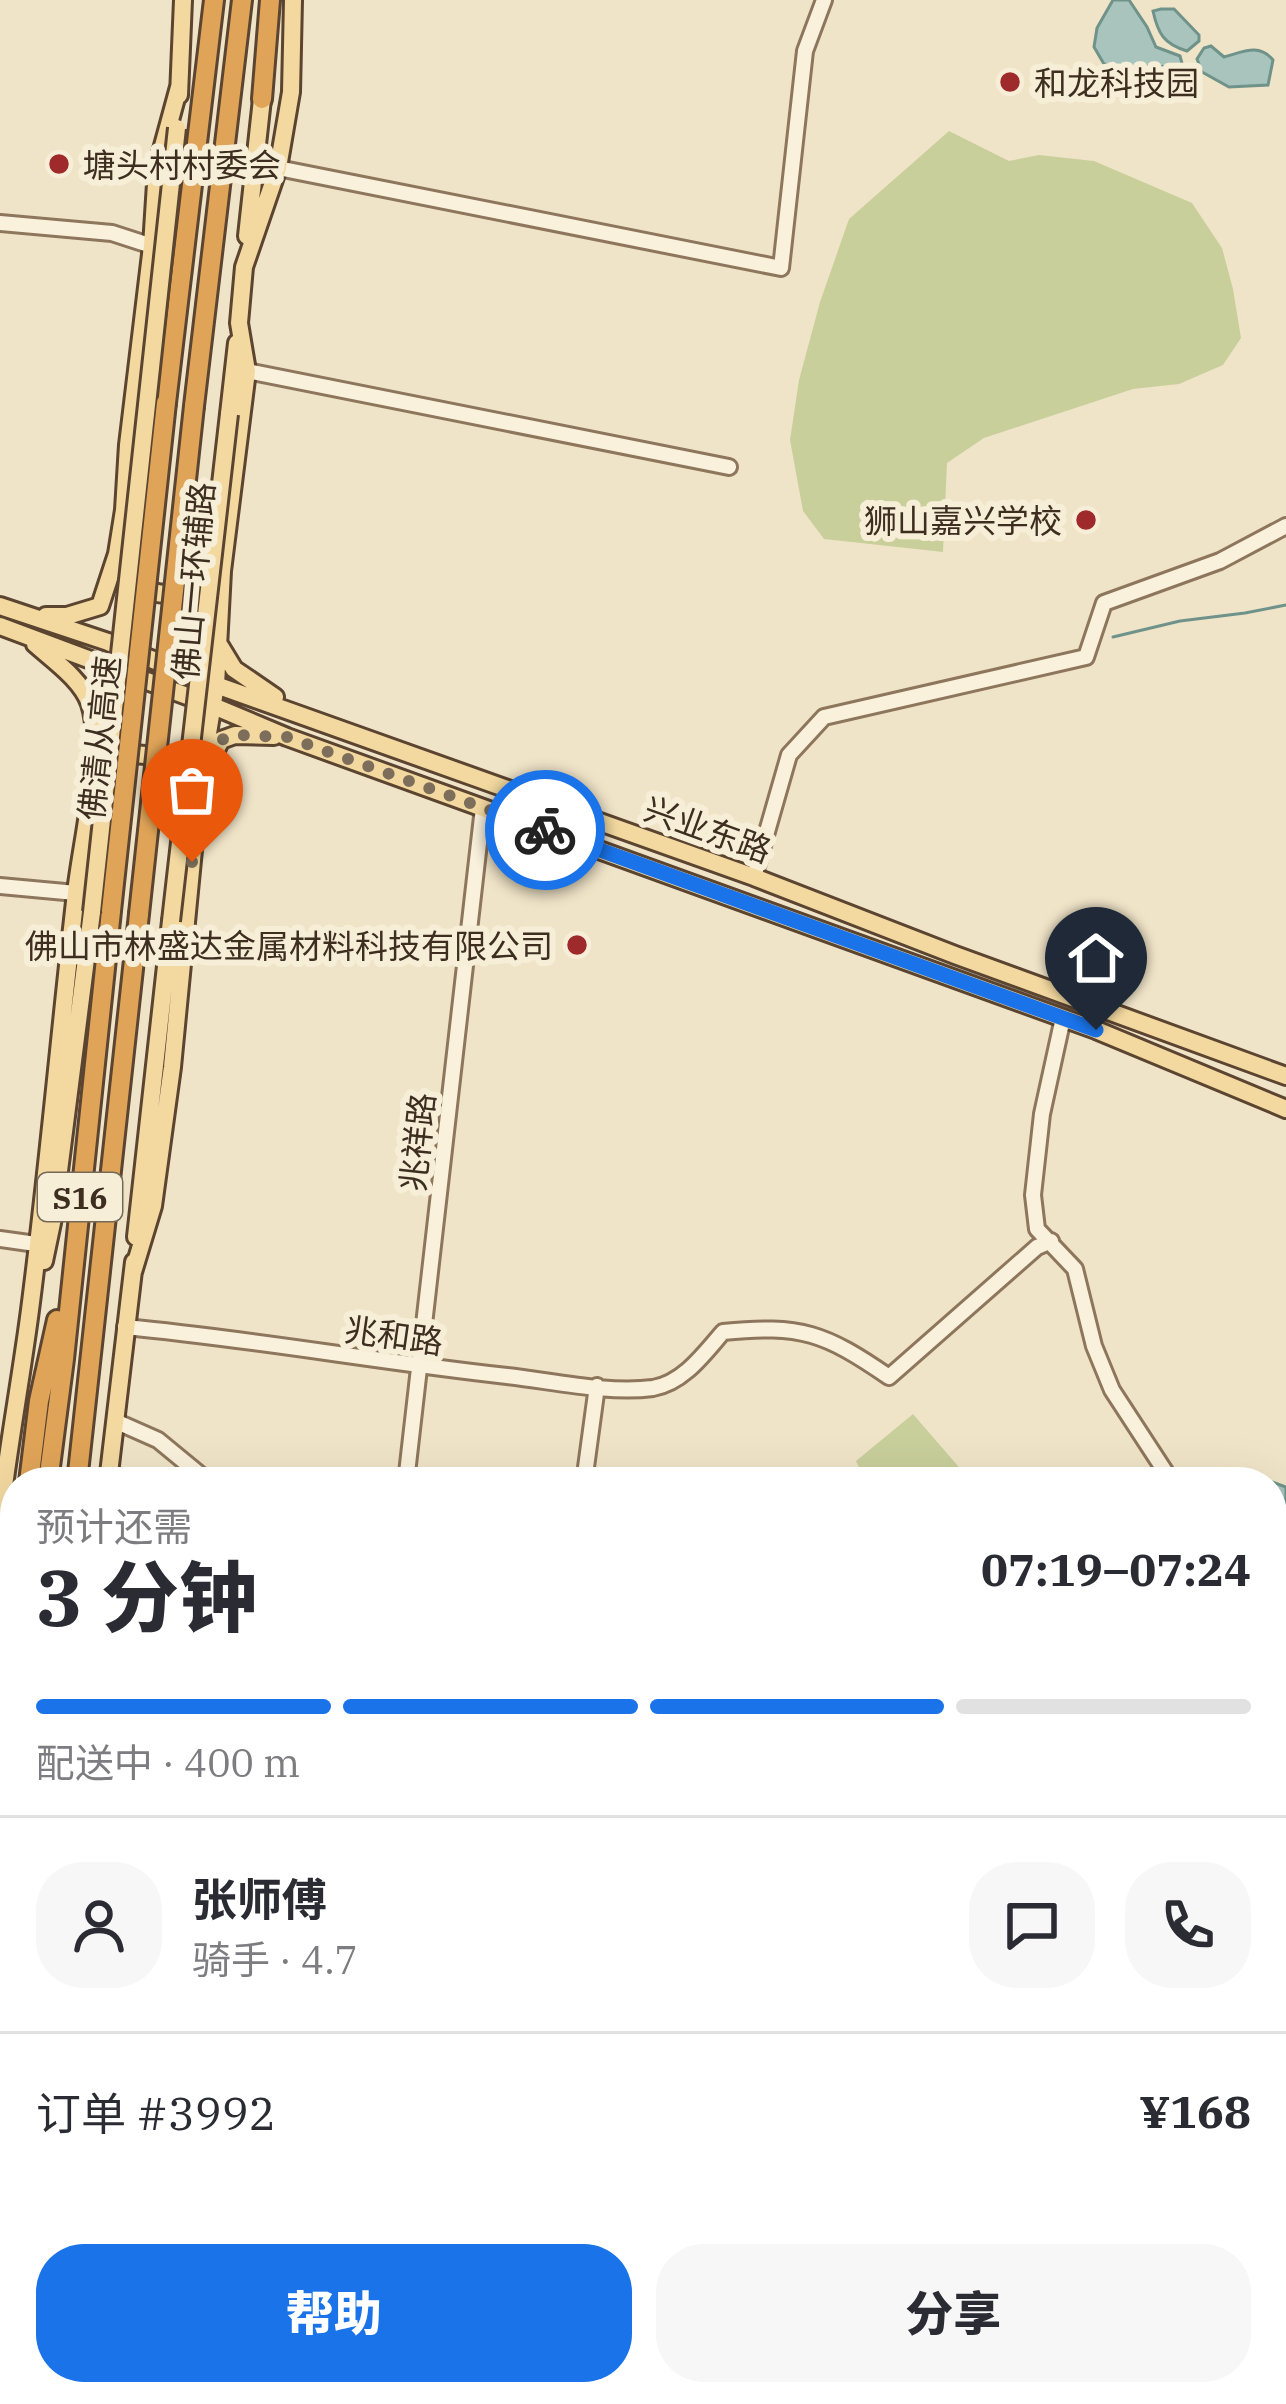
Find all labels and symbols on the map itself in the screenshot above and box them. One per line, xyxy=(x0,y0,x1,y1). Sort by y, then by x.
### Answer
place label: 和龙科技园 xyxy=(1034,61,1199,104)
marker: 和龙科技园 xyxy=(997,69,1023,95)
place label: 塘头村村委会 xyxy=(83,143,281,186)
marker: 塘头村村委会 xyxy=(46,151,72,177)
street label: 佛山一环辅路 xyxy=(163,481,223,681)
place label: 狮山嘉兴学校 xyxy=(864,499,1062,542)
marker: 狮山嘉兴学校 xyxy=(1073,507,1099,533)
street label: 佛清从高速 xyxy=(69,654,129,822)
pin xyxy=(141,739,243,862)
courier xyxy=(485,770,605,890)
street label: 兴业东路 xyxy=(639,786,777,872)
pin xyxy=(1045,907,1147,1030)
place label: 佛山市林盛达金属材料科技有限公司 xyxy=(25,924,553,967)
marker: 佛山市林盛达金属材料科技有限公司 xyxy=(564,932,590,958)
street label: 兆祥路 xyxy=(390,1091,444,1193)
road number: S16 xyxy=(38,1173,122,1221)
street label: 兆和路 xyxy=(342,1307,446,1363)

